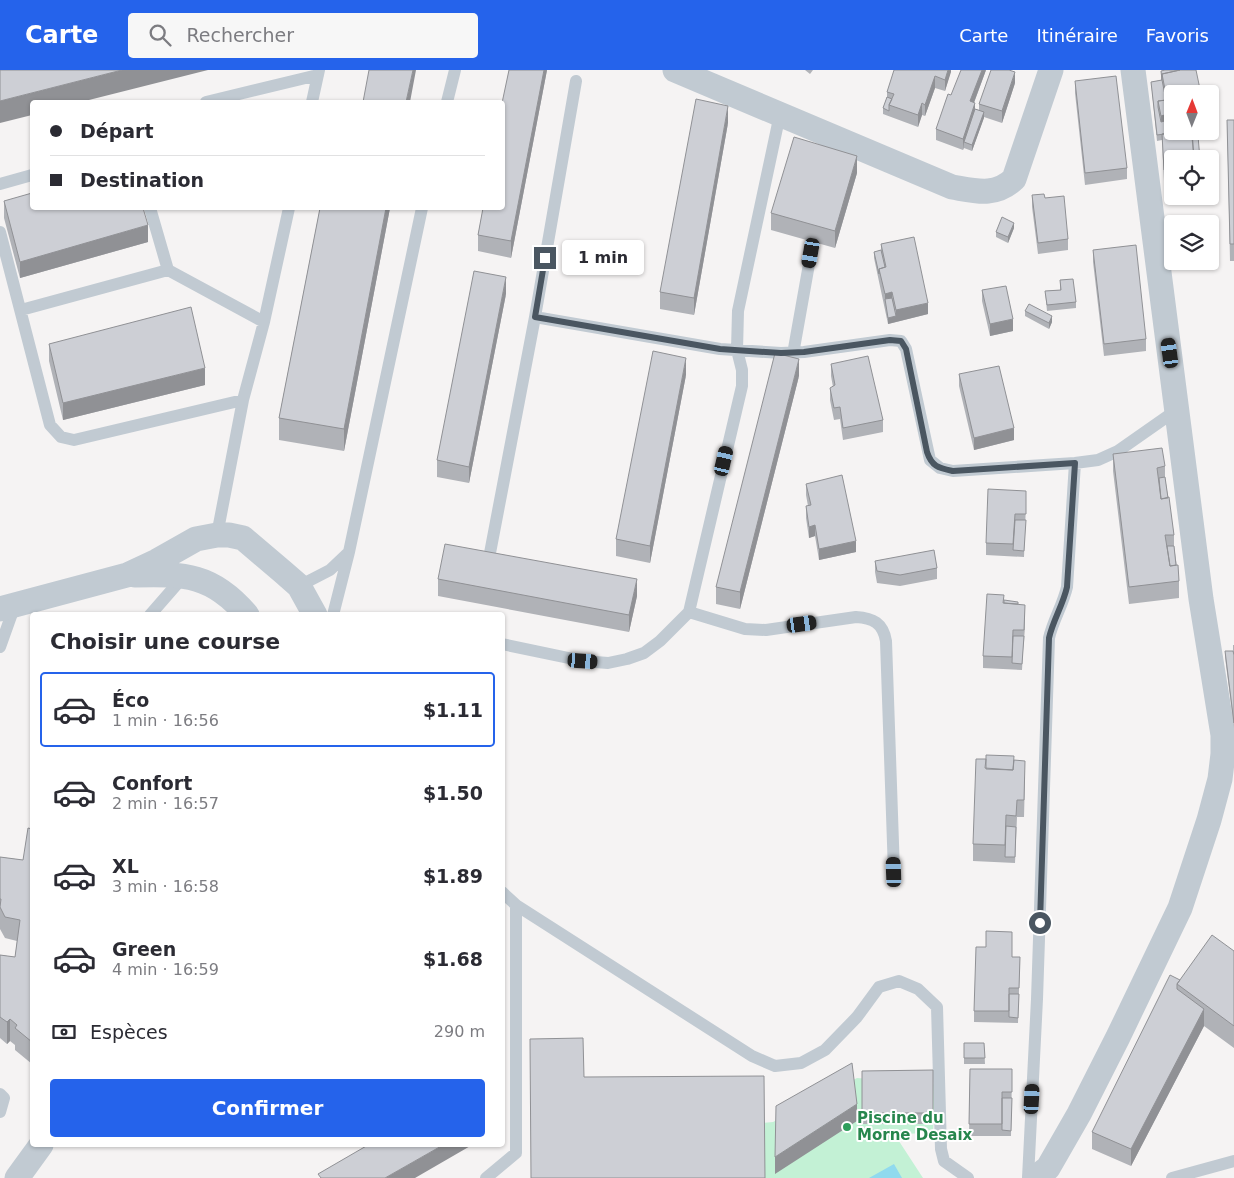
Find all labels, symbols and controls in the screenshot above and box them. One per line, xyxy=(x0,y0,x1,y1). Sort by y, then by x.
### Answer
search box xyxy=(128,13,478,58)
text: Carte xyxy=(25,21,98,49)
icon: search xyxy=(146,21,174,49)
text: Rechercher xyxy=(186,24,294,46)
text: Carte xyxy=(959,25,1008,46)
text: Itinéraire xyxy=(1036,25,1118,46)
text: Favoris xyxy=(1146,25,1209,46)
north arrow xyxy=(1164,85,1219,140)
map controls xyxy=(1164,85,1219,270)
text: Départ xyxy=(80,120,154,142)
button: locate xyxy=(1164,150,1219,205)
text: Destination xyxy=(80,169,204,191)
button: layers xyxy=(1164,215,1219,270)
car xyxy=(801,237,820,269)
callout: 1 min xyxy=(562,240,645,276)
route end xyxy=(534,247,556,269)
text: 1 min xyxy=(578,248,628,267)
car xyxy=(1160,337,1179,369)
car xyxy=(713,445,734,477)
car xyxy=(786,614,817,634)
text: Choisir une course xyxy=(50,629,280,654)
car xyxy=(567,652,598,670)
icon: car xyxy=(52,687,97,732)
text: Éco xyxy=(112,689,149,711)
text: $1.11 xyxy=(423,699,483,721)
text: 1 min · 16:56 xyxy=(112,711,219,730)
icon: car xyxy=(52,770,97,815)
text: Confort xyxy=(112,772,192,794)
text: $1.50 xyxy=(423,782,483,804)
text: 2 min · 16:57 xyxy=(112,794,219,813)
icon: car xyxy=(52,853,97,898)
text: XL xyxy=(112,855,139,877)
car xyxy=(885,857,902,887)
text: $1.89 xyxy=(423,865,483,887)
text: 3 min · 16:58 xyxy=(112,877,219,896)
route start xyxy=(1029,912,1051,934)
icon: car xyxy=(52,936,97,981)
text: Green xyxy=(112,938,176,960)
text: $1.68 xyxy=(423,948,483,970)
text: 4 min · 16:59 xyxy=(112,960,219,979)
icon: cash xyxy=(50,1018,78,1046)
text: Espèces xyxy=(90,1021,168,1043)
text: 290 m xyxy=(434,1022,485,1041)
button: Confirmer xyxy=(50,1079,485,1137)
car xyxy=(1023,1084,1040,1114)
place label: Piscine du Morne Desaix xyxy=(857,1109,973,1144)
marker: Piscine du Morne Desaix xyxy=(841,1121,853,1133)

